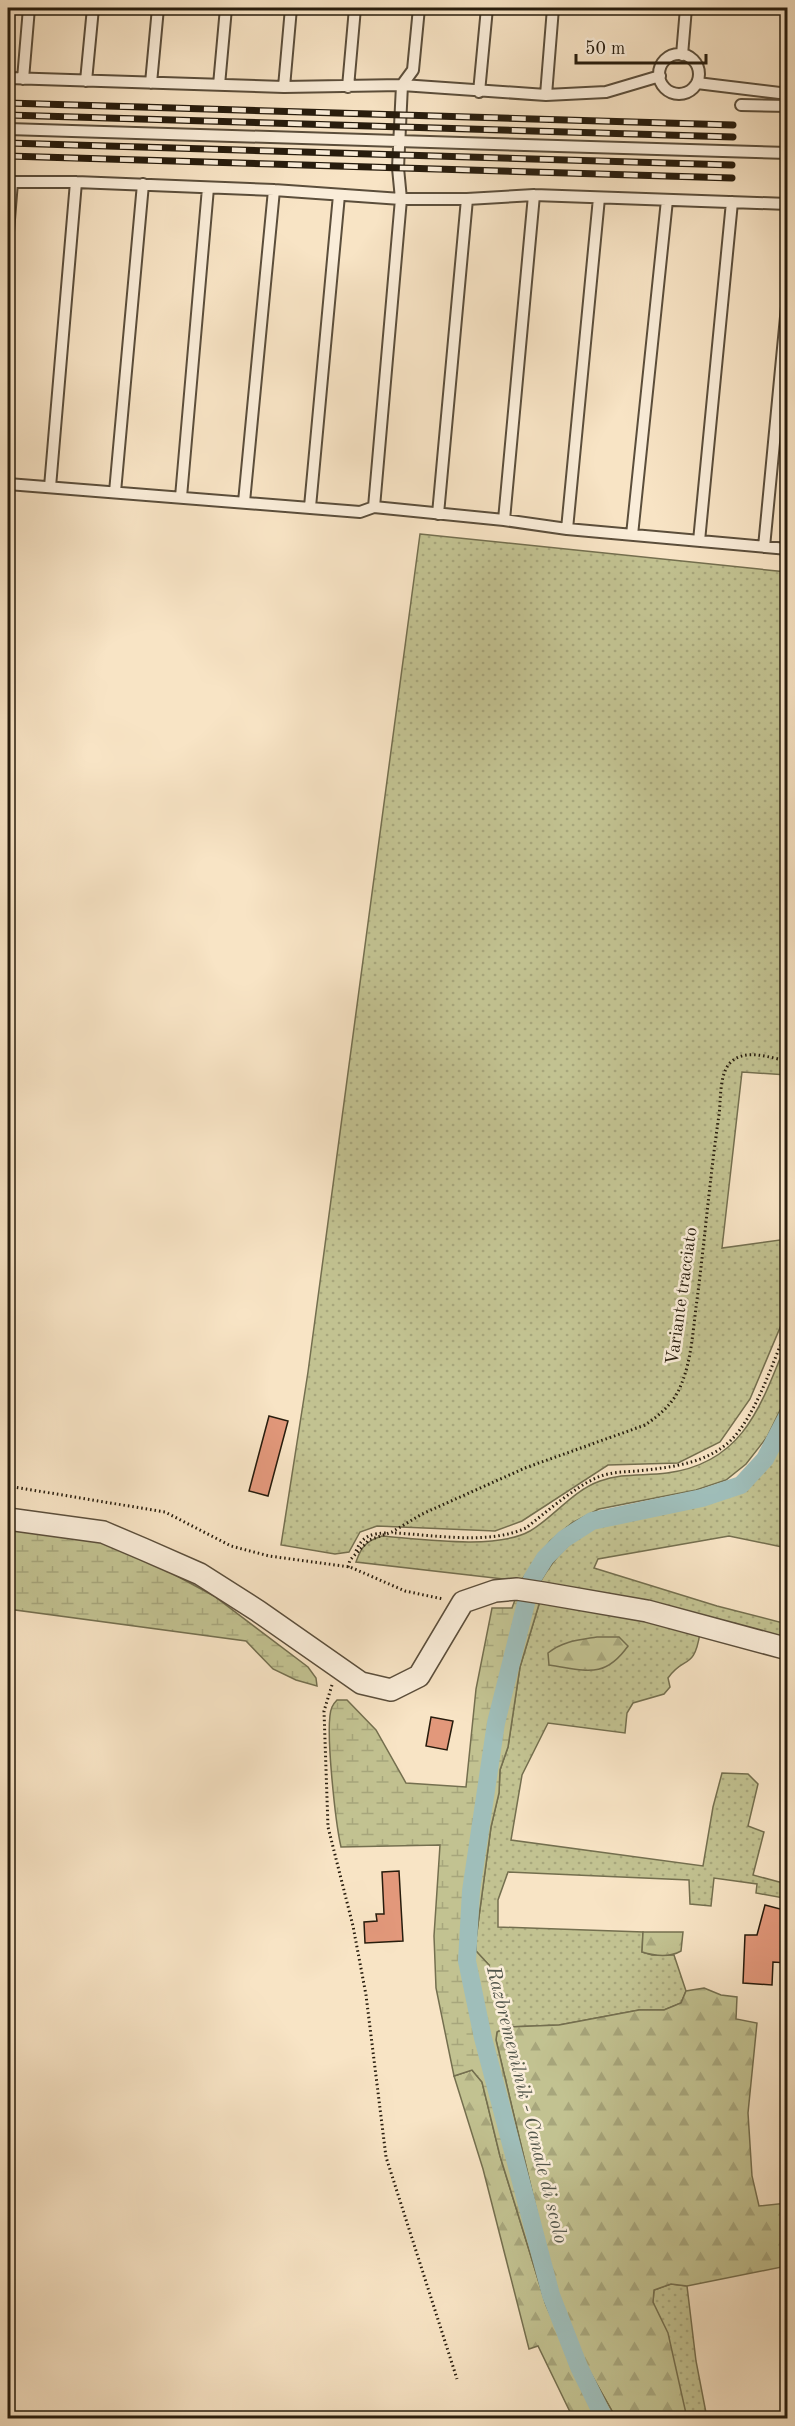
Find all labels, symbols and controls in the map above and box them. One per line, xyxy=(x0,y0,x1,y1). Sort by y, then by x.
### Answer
scale bar xyxy=(576,27,706,65)
text: 50 m xyxy=(585,40,625,58)
street label: Variante tracciato xyxy=(663,1226,701,1366)
water label: Razbremenilnik - Canale di scolo xyxy=(482,1963,570,2246)

